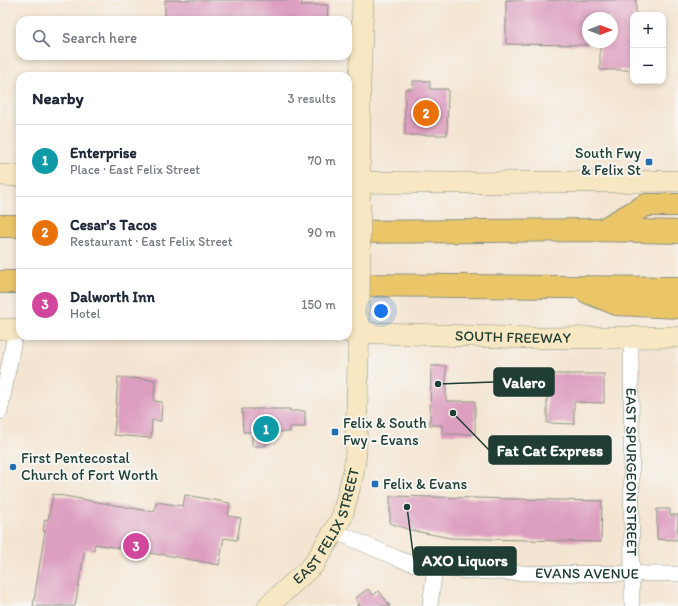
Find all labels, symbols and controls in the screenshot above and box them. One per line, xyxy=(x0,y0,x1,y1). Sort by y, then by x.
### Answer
north arrow xyxy=(582,12,618,48)
map controls xyxy=(630,12,666,84)
button: + xyxy=(630,12,666,48)
search box xyxy=(16,16,352,60)
icon: search xyxy=(30,27,52,49)
text: Search here xyxy=(62,29,137,47)
button: − xyxy=(630,48,666,84)
text: Nearby xyxy=(32,88,84,108)
text: 3 results xyxy=(287,91,336,106)
pin: 2 xyxy=(413,98,439,128)
text: Enterprise xyxy=(70,144,137,162)
place label: South Fwy & Felix St xyxy=(575,144,641,179)
text: 1 xyxy=(42,153,48,168)
text: 70 m xyxy=(308,153,336,168)
marker: South Fwy & Felix St xyxy=(644,157,654,167)
text: Place · East Felix Street xyxy=(70,162,200,177)
text: Cesar's Tacos xyxy=(70,216,157,234)
text: 2 xyxy=(42,225,48,240)
text: 90 m xyxy=(307,225,336,240)
text: Restaurant · East Felix Street xyxy=(70,234,233,249)
text: Dalworth Inn xyxy=(70,288,155,306)
text: 3 xyxy=(41,297,49,312)
text: 150 m xyxy=(301,297,336,312)
your location xyxy=(371,301,391,321)
text: Hotel xyxy=(70,306,100,321)
street label: SOUTH FREEWAY xyxy=(455,326,571,347)
callout: Valero xyxy=(494,368,554,396)
text: Valero xyxy=(502,373,546,392)
street label: EAST SPURGEON STREET xyxy=(622,388,641,557)
pin: 1 xyxy=(253,414,279,444)
place label: Felix & South Fwy - Evans xyxy=(343,414,427,449)
marker: Felix & South Fwy - Evans xyxy=(330,427,340,437)
callout: Fat Cat Express xyxy=(489,436,611,464)
text: Fat Cat Express xyxy=(497,441,603,461)
place label: First Pentecostal Church of Fort Worth xyxy=(21,449,158,484)
marker: First Pentecostal Church of Fort Worth xyxy=(8,462,18,472)
street label: EAST FELIX STREET xyxy=(289,465,363,588)
place label: Felix & Evans xyxy=(383,475,467,493)
marker: Felix & Evans xyxy=(370,479,380,489)
pin: 3 xyxy=(123,531,149,561)
callout: AXO Liquors xyxy=(414,547,516,575)
text: AXO Liquors xyxy=(421,551,508,571)
street label: EVANS AVENUE xyxy=(535,564,639,583)

